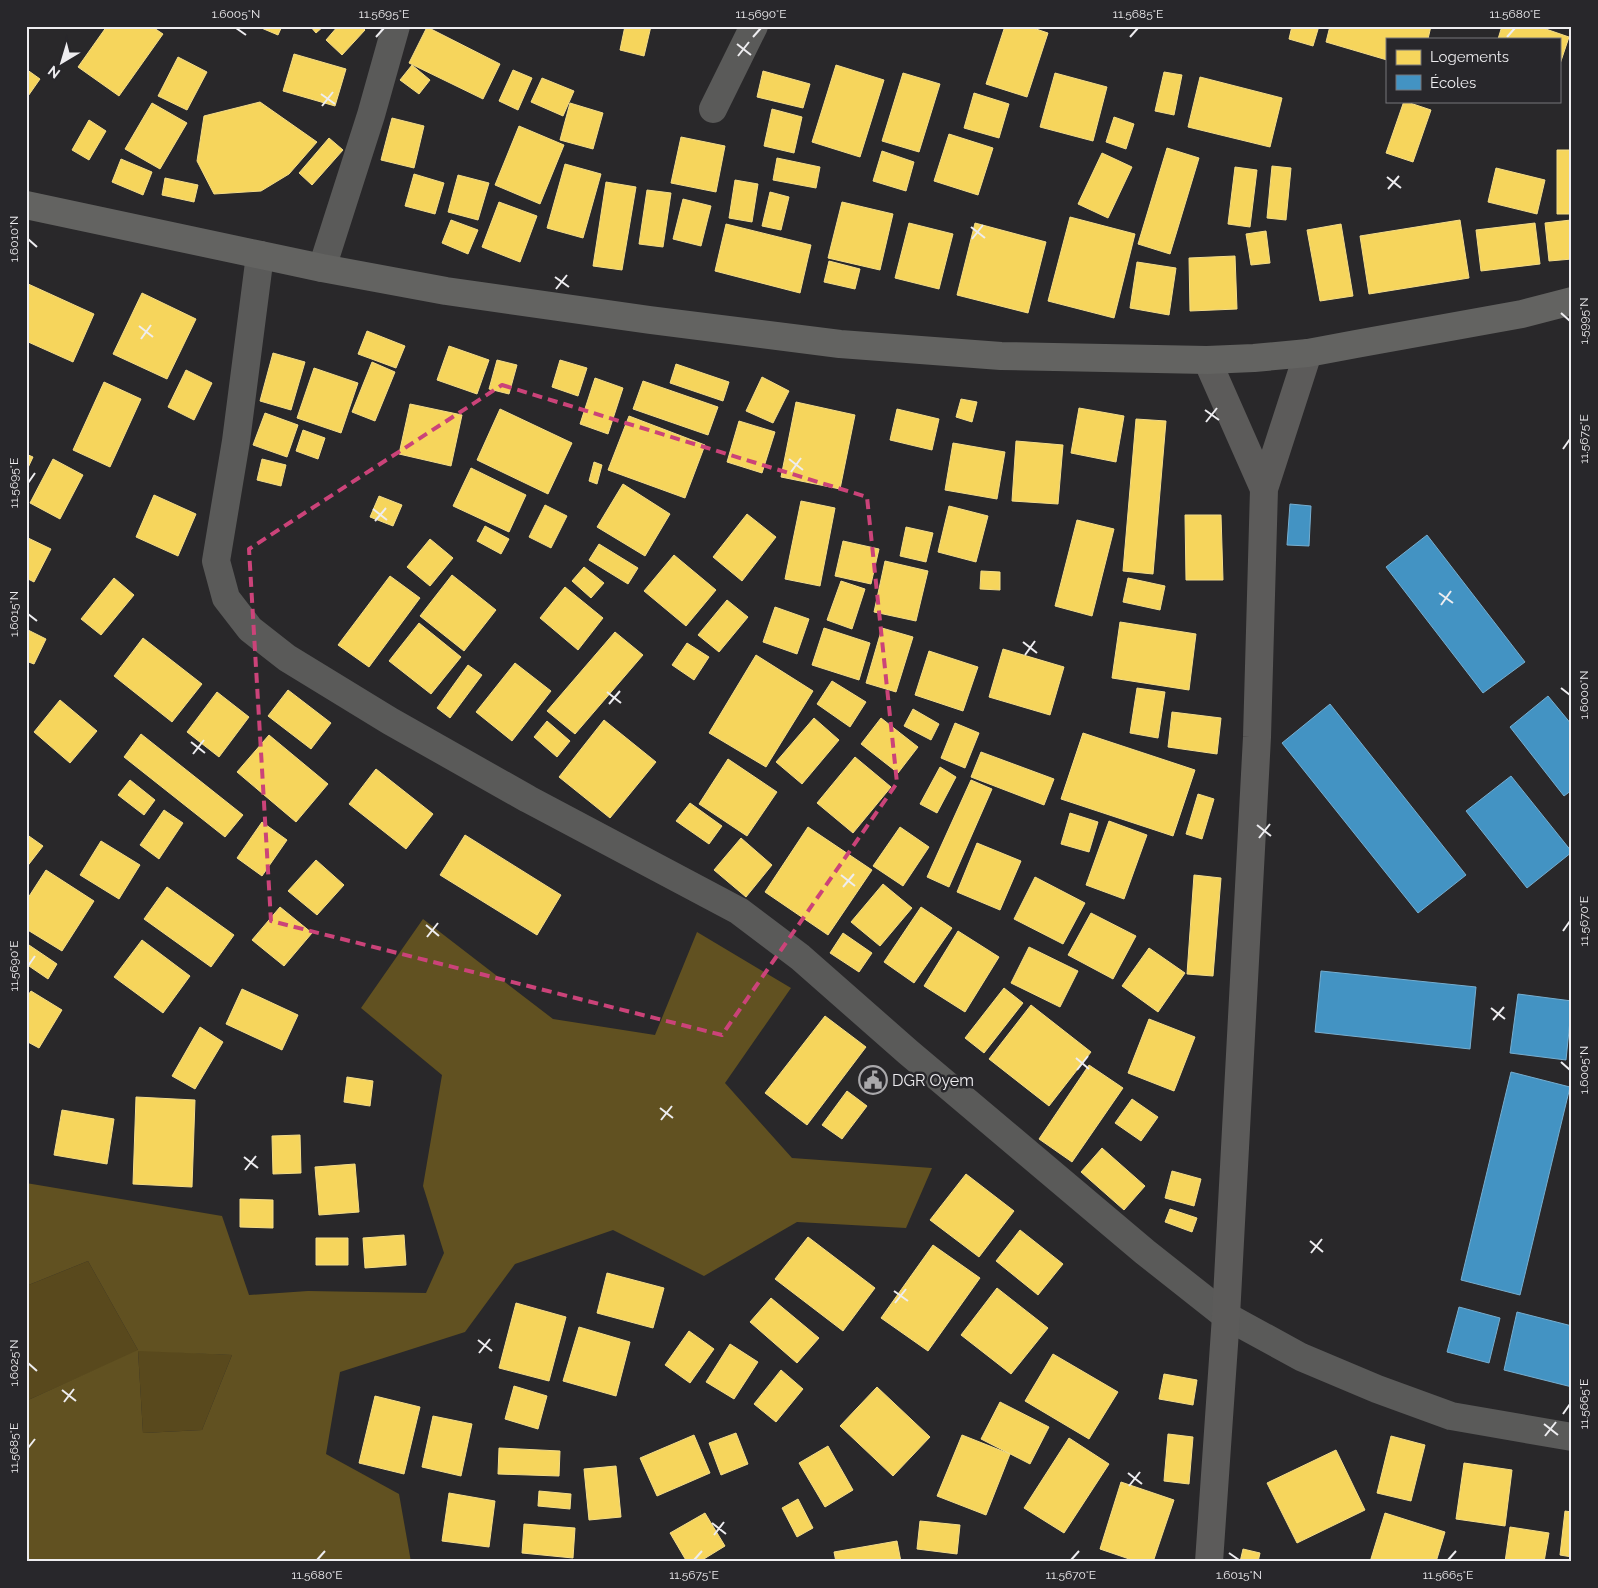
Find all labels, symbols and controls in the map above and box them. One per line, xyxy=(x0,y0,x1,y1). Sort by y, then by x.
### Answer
text: 1.6005°N xyxy=(212,7,260,21)
text: 11.5695°E xyxy=(359,7,409,21)
text: 11.5690°E xyxy=(736,7,786,21)
text: 11.5685°E xyxy=(1113,7,1163,21)
text: 11.5680°E xyxy=(1489,7,1541,21)
north arrow xyxy=(38,38,88,88)
legend xyxy=(1386,38,1560,102)
text: Logements xyxy=(1430,48,1509,66)
text: N xyxy=(45,63,63,82)
text: Écoles xyxy=(1430,74,1476,92)
text: 1.6010°N xyxy=(7,216,21,262)
text: 1.5995°N xyxy=(1577,297,1591,345)
text: 11.5675°E xyxy=(1577,414,1591,464)
text: 11.5695°E xyxy=(7,458,21,508)
text: 1.6015°N xyxy=(7,591,21,637)
text: 1.6000°N xyxy=(1577,671,1591,719)
text: 11.5670°E xyxy=(1577,896,1591,946)
text: 11.5690°E xyxy=(7,941,21,991)
text: 1.6005°N xyxy=(1577,1046,1591,1094)
public building icon: DGR Oyem xyxy=(858,1065,888,1095)
place label: DGR Oyem xyxy=(892,1071,974,1090)
text: 1.6025°N xyxy=(7,1339,21,1387)
text: 11.5665°E xyxy=(1577,1379,1591,1429)
text: 11.5685°E xyxy=(7,1423,21,1473)
text: 11.5680°E xyxy=(291,1568,343,1582)
text: 11.5675°E xyxy=(669,1568,719,1582)
text: 11.5670°E xyxy=(1046,1568,1096,1582)
text: 1.6015°N xyxy=(1216,1568,1262,1582)
text: 11.5665°E xyxy=(1423,1568,1473,1582)

